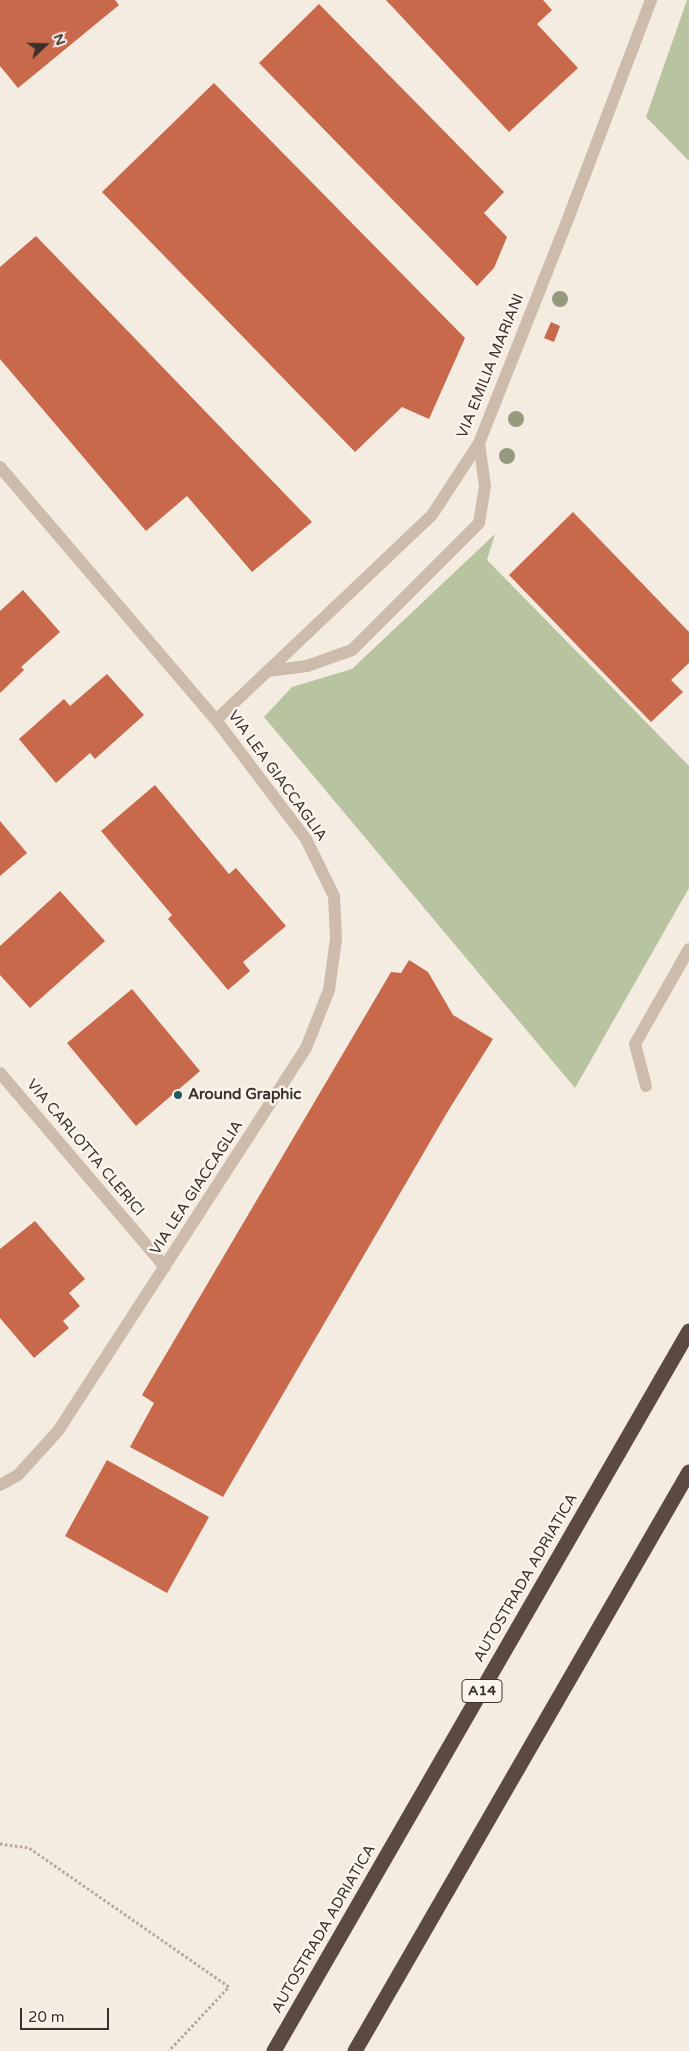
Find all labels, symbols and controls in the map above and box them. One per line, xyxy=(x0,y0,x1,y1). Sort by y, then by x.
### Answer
north arrow xyxy=(20,20,70,70)
text: N xyxy=(50,31,69,48)
street label: VIA EMILIA MARIANI xyxy=(454,291,528,441)
street label: VIA LEA GIACCAGLIA xyxy=(224,707,330,845)
street label: VIA CARLOTTA CLERICI xyxy=(22,1076,148,1220)
place label: Around Graphic xyxy=(188,1086,301,1104)
marker: Around Graphic xyxy=(172,1089,184,1101)
street label: VIA LEA GIACCAGLIA xyxy=(147,1117,247,1259)
street label: AUTOSTRADA ADRIATICA xyxy=(470,1490,582,1666)
road number: A14 xyxy=(462,1680,502,1702)
street label: AUTOSTRADA ADRIATICA xyxy=(268,1841,380,2017)
scale bar xyxy=(22,1998,111,2030)
text: 20 m xyxy=(28,2008,65,2026)

